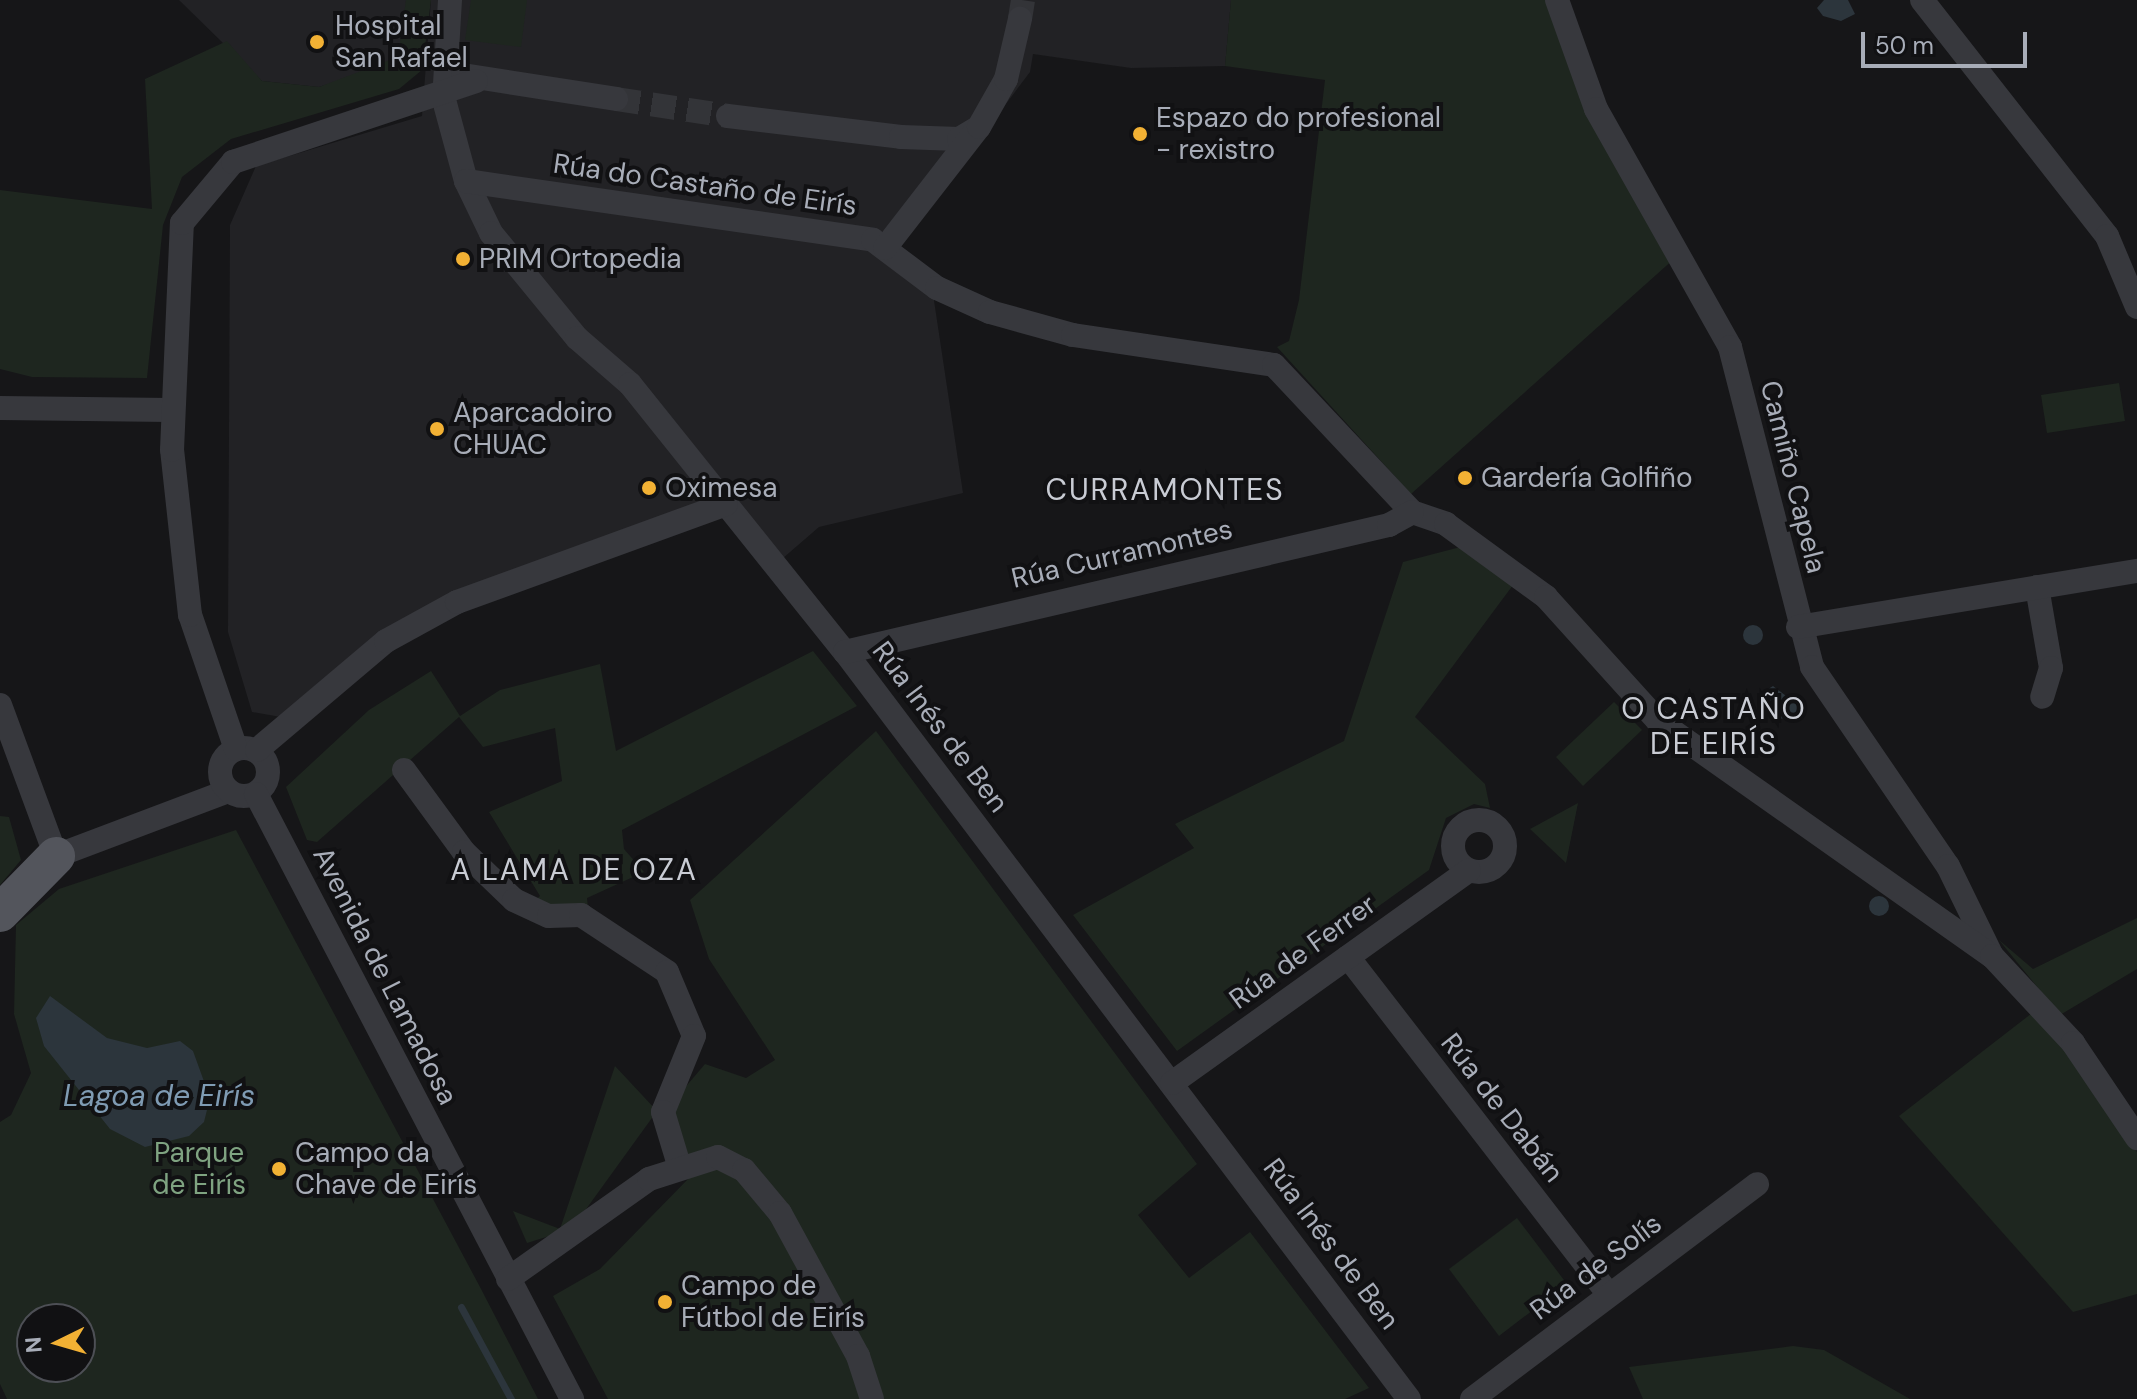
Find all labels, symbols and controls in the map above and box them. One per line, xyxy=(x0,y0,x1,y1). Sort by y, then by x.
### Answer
place label: Hospital San Rafael xyxy=(335,9,468,75)
scale bar xyxy=(1865,16,2031,66)
text: 50 m xyxy=(1875,30,1934,61)
marker: Hospital San Rafael xyxy=(306,31,328,53)
place label: Espazo do profesional - rexistro xyxy=(1156,101,1441,167)
marker: Espazo do profesional - rexistro xyxy=(1131,125,1149,143)
street label: Rúa do Castaño de Eirís xyxy=(551,147,859,223)
place label: PRIM Ortopedia xyxy=(479,242,682,276)
marker: PRIM Ortopedia xyxy=(454,250,472,268)
street label: Camiño Capela xyxy=(1753,377,1833,577)
place label: Aparcadoiro CHUAC xyxy=(453,396,613,462)
marker: Aparcadoiro CHUAC xyxy=(428,420,446,438)
place label: Gardería Golfiño xyxy=(1481,461,1693,495)
marker: Gardería Golfiño xyxy=(1456,469,1474,487)
place label: Oximesa xyxy=(665,471,777,505)
district label: CURRAMONTES xyxy=(1045,472,1285,508)
marker: Oximesa xyxy=(640,479,658,497)
street label: Rúa Curramontes xyxy=(1008,512,1236,596)
street label: Rúa Inés de Ben xyxy=(865,635,1015,819)
district label: O CASTAÑO DE EIRÍS xyxy=(1621,691,1807,762)
street label: Avenida de Lamadosa xyxy=(305,842,465,1110)
district label: A LAMA DE OZA xyxy=(450,852,698,888)
street label: Rúa de Ferrer xyxy=(1223,888,1383,1016)
street label: Rúa de Dabán xyxy=(1433,1027,1571,1189)
water label: Lagoa de Eirís xyxy=(63,1078,255,1114)
park label: Parque de Eirís xyxy=(152,1136,246,1202)
place label: Campo da Chave de Eirís xyxy=(295,1136,477,1202)
street label: Rúa Inés de Ben xyxy=(1256,1152,1406,1336)
marker: Campo da Chave de Eirís xyxy=(270,1160,288,1178)
street label: Rúa de Solís xyxy=(1524,1207,1668,1327)
place label: Campo de Fútbol de Eirís xyxy=(681,1269,865,1335)
marker: Campo de Fútbol de Eirís xyxy=(656,1293,674,1311)
north arrow xyxy=(16,1303,96,1383)
text: N xyxy=(18,1336,49,1354)

